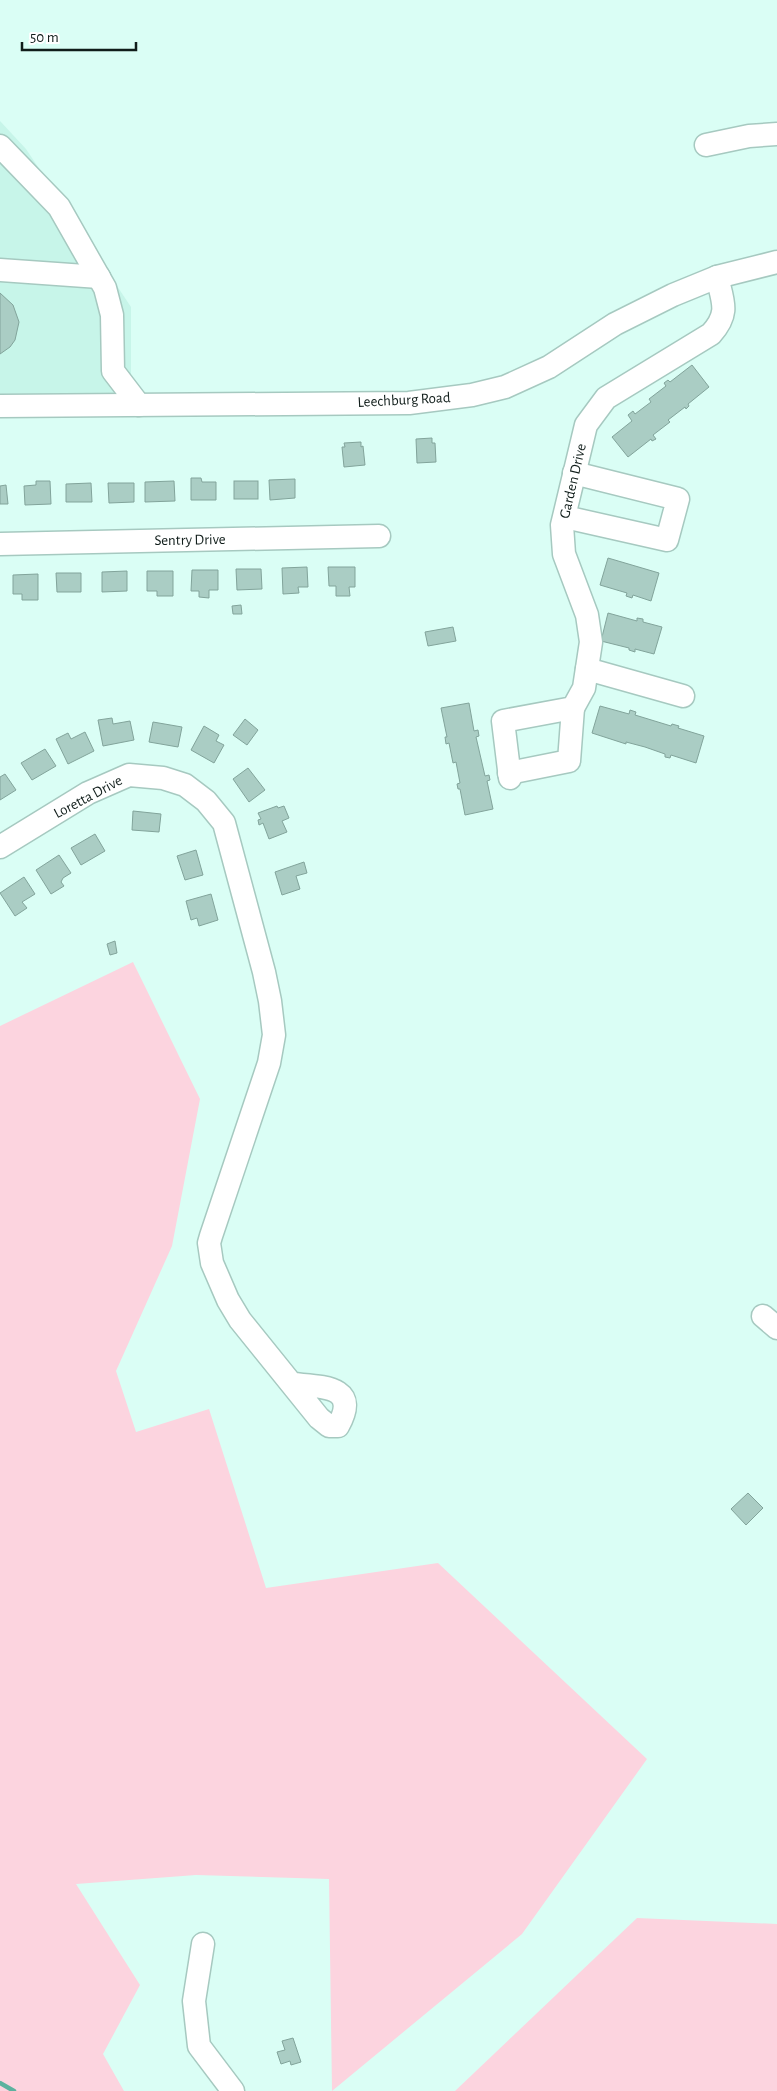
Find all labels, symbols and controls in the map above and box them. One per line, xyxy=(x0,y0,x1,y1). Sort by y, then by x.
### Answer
scale bar xyxy=(22,20,136,52)
text: 50 m xyxy=(30,30,59,45)
street label: Leechburg Road xyxy=(357,390,451,410)
street label: Garden Drive xyxy=(557,442,589,520)
street label: Sentry Drive xyxy=(154,532,226,548)
street label: Loretta Drive xyxy=(51,773,125,821)

